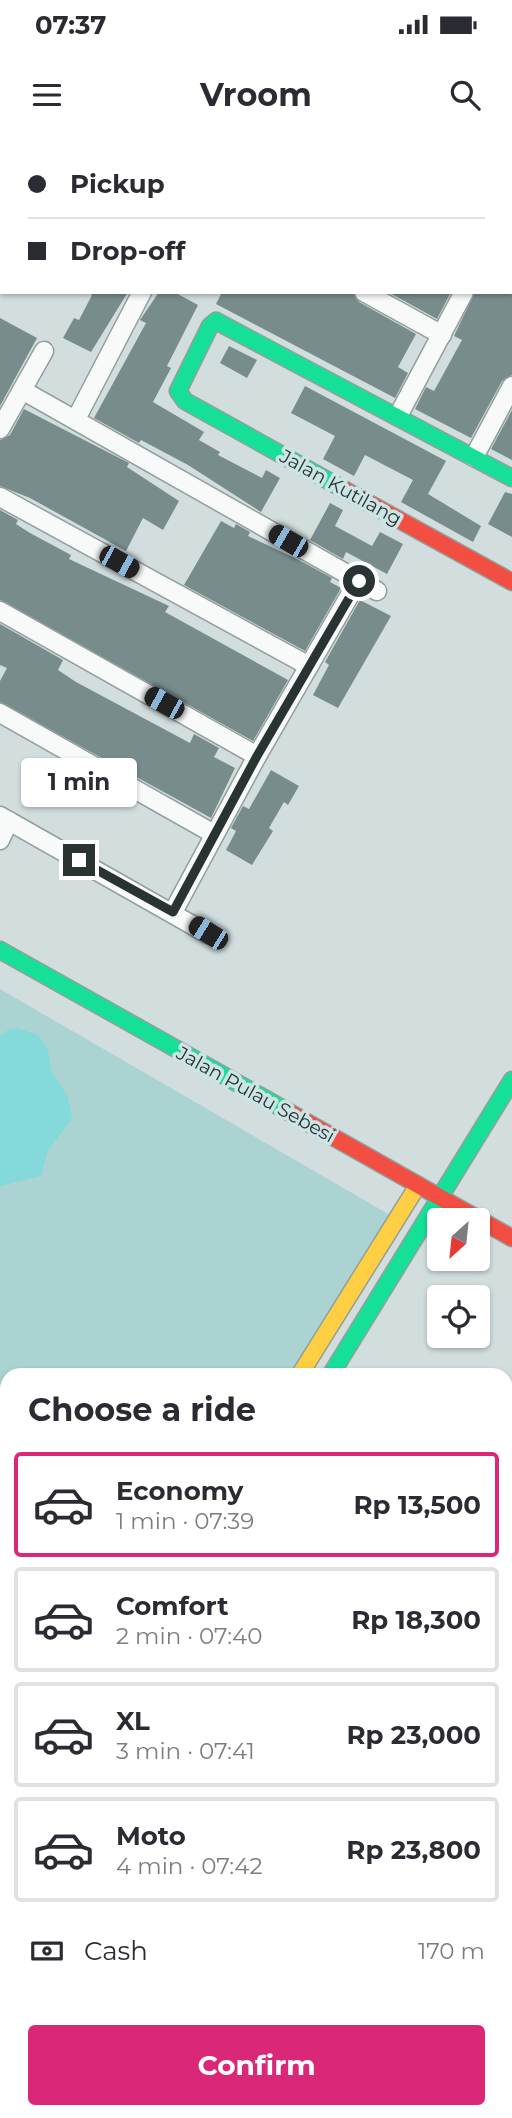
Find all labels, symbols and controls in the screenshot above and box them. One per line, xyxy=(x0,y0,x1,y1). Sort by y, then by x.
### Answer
text: 07:37 xyxy=(35,9,106,41)
text: Vroom xyxy=(200,75,312,114)
icon: menu xyxy=(28,76,66,114)
icon: search xyxy=(446,76,484,114)
text: Pickup xyxy=(70,168,165,200)
text: Drop-off xyxy=(70,235,185,267)
street label: Jalan Kutilang xyxy=(275,444,406,530)
car xyxy=(265,521,312,561)
car xyxy=(96,543,143,581)
route start xyxy=(343,565,375,597)
car xyxy=(141,684,188,722)
callout: 1 min xyxy=(21,758,137,808)
text: 1 min xyxy=(48,768,110,796)
route end xyxy=(63,844,95,876)
car xyxy=(185,913,232,953)
street label: Jalan Pulau Sebesi xyxy=(172,1041,339,1147)
north arrow xyxy=(427,1208,490,1270)
map controls xyxy=(427,1208,490,1348)
button: locate xyxy=(427,1285,490,1348)
text: Choose a ride xyxy=(28,1390,256,1429)
icon: car xyxy=(32,1473,95,1536)
text: Economy xyxy=(116,1475,243,1507)
text: Rp 13,500 xyxy=(353,1489,481,1521)
text: 1 min · 07:39 xyxy=(116,1507,254,1535)
icon: car xyxy=(32,1588,95,1651)
text: Comfort xyxy=(116,1590,228,1622)
text: Rp 18,300 xyxy=(351,1604,481,1636)
text: 2 min · 07:40 xyxy=(116,1622,263,1650)
icon: car xyxy=(32,1703,95,1766)
text: XL xyxy=(116,1705,150,1737)
text: Rp 23,000 xyxy=(346,1719,481,1751)
text: 3 min · 07:41 xyxy=(116,1737,255,1765)
icon: car xyxy=(32,1818,95,1881)
text: Moto xyxy=(116,1820,186,1852)
text: Rp 23,800 xyxy=(346,1834,481,1866)
text: 4 min · 07:42 xyxy=(116,1852,262,1880)
icon: cash xyxy=(28,1932,66,1970)
text: Cash xyxy=(84,1935,148,1967)
text: 170 m xyxy=(418,1937,485,1965)
button: Confirm xyxy=(28,2025,485,2105)

